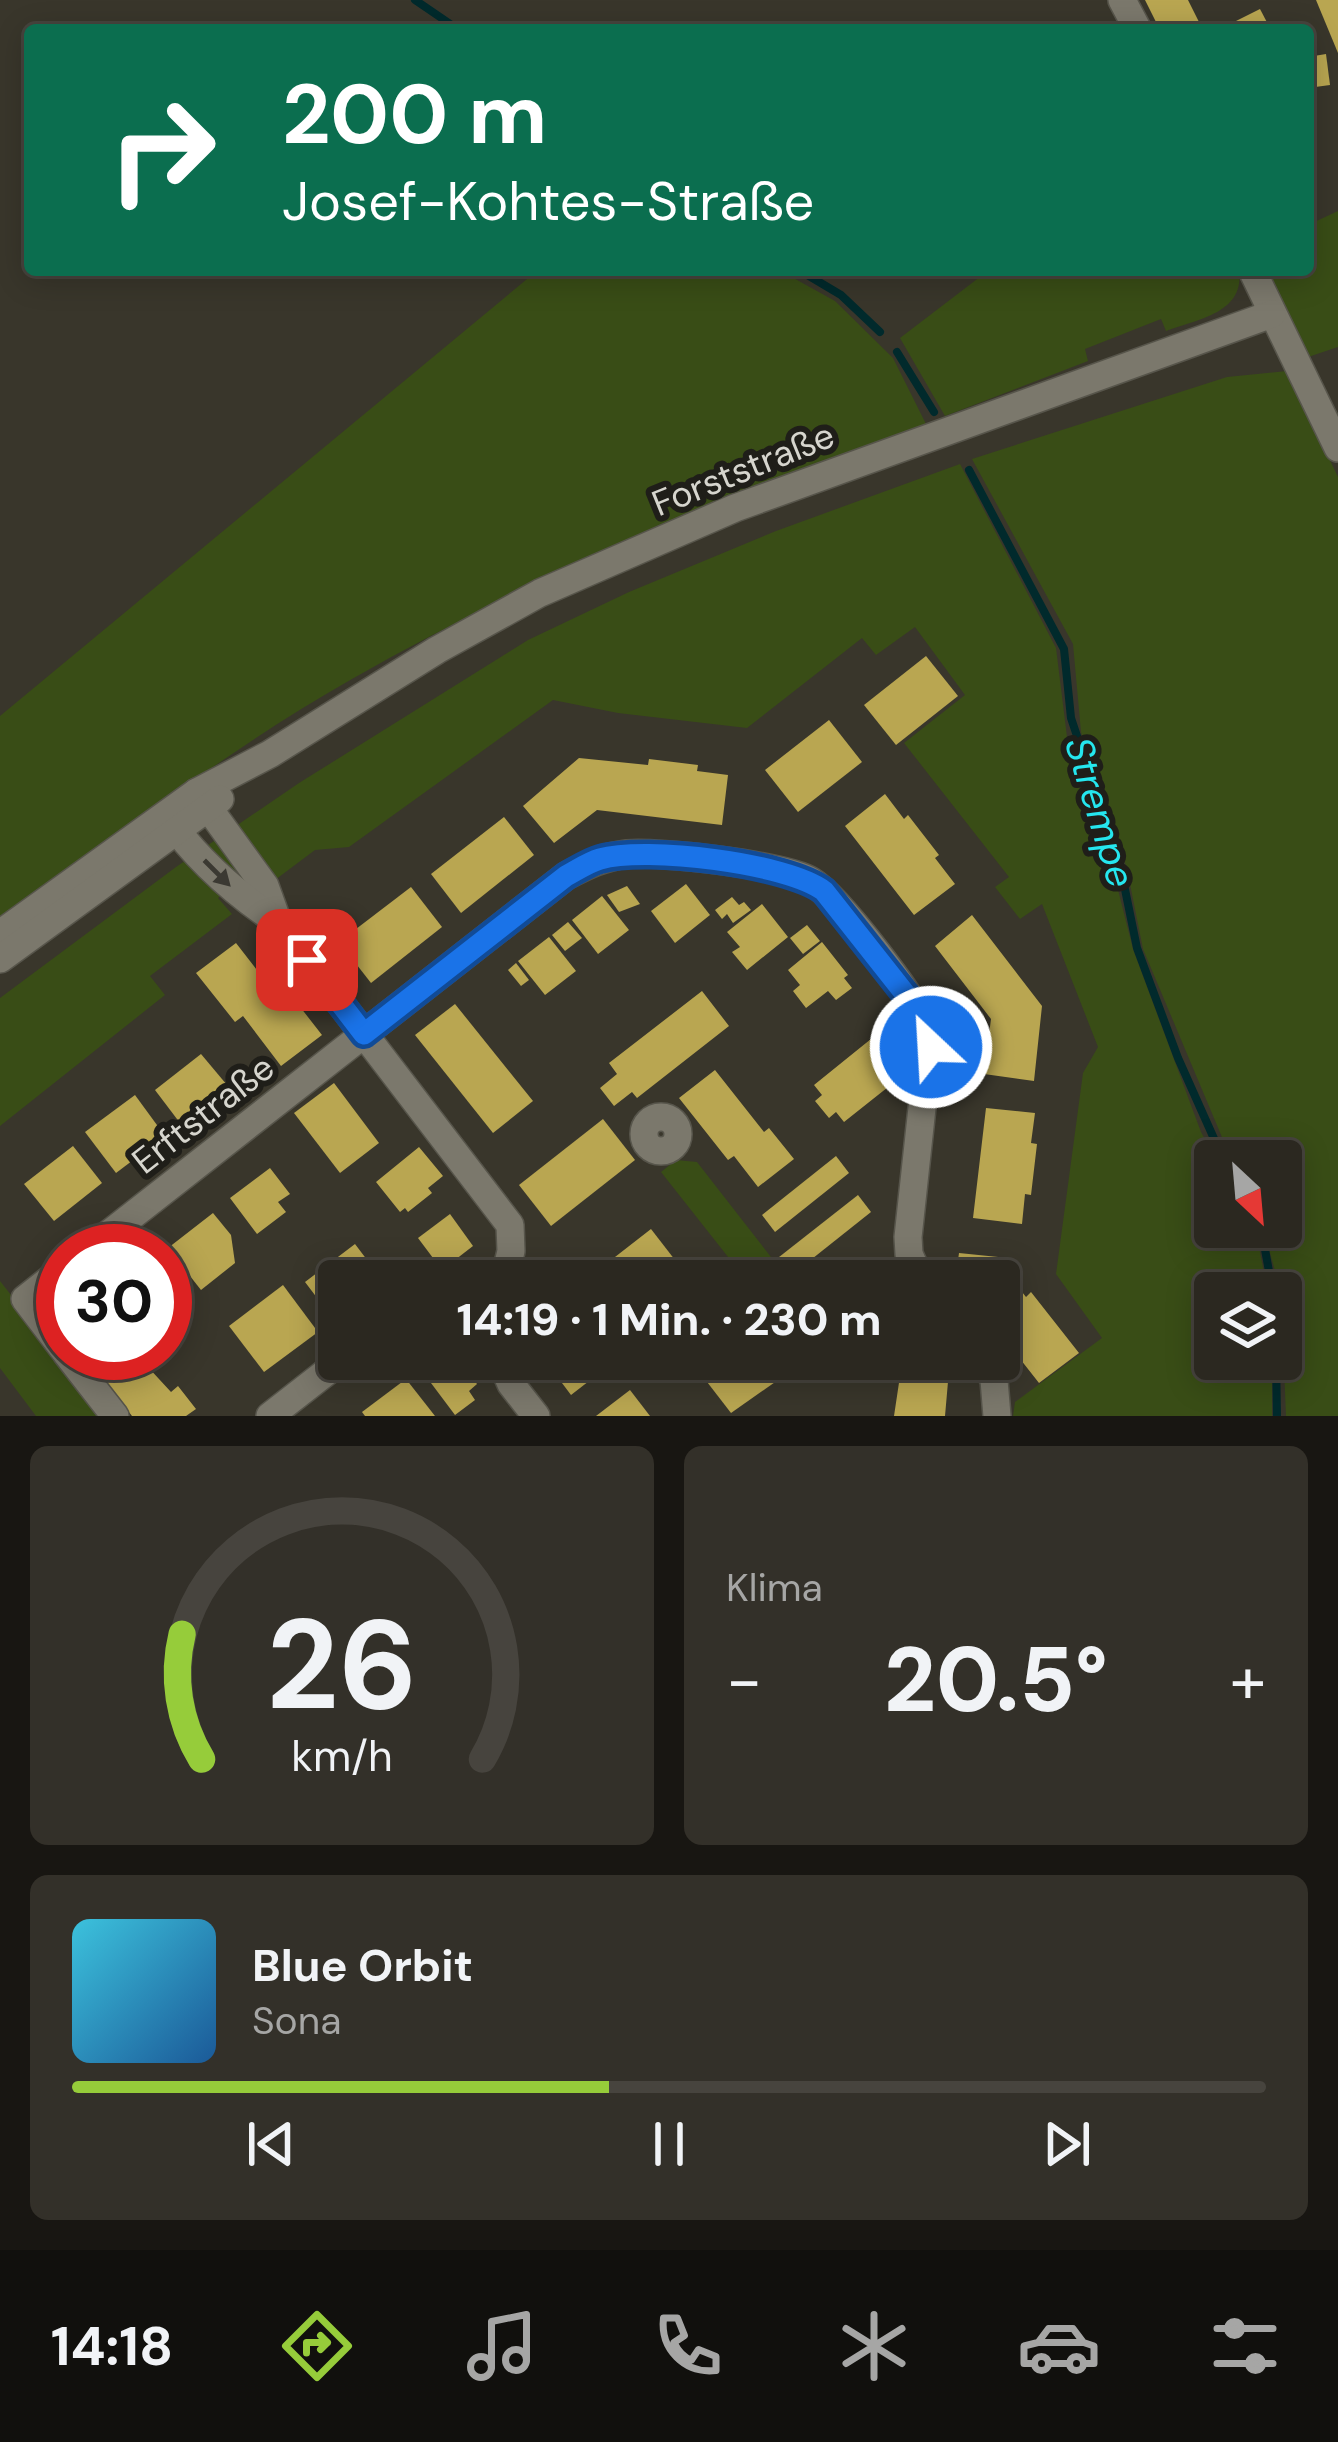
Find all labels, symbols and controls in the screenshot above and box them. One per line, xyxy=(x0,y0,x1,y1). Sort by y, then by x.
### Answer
text: 200 m xyxy=(282,60,547,169)
icon: right xyxy=(84,72,240,228)
text: Josef-Kohtes-Straße xyxy=(282,166,814,237)
street label: Forststraße xyxy=(645,411,841,527)
water label: Strempe xyxy=(1053,730,1147,894)
one-way arrow xyxy=(203,859,231,887)
pin xyxy=(256,909,358,1011)
icon: arrive xyxy=(274,927,340,993)
position arrow xyxy=(868,984,994,1110)
street label: Erftstraße xyxy=(122,1044,284,1184)
north arrow xyxy=(1194,1140,1302,1248)
map controls xyxy=(1194,1140,1302,1380)
speed limit sign: 30 xyxy=(36,1224,192,1380)
button: layers xyxy=(1194,1272,1302,1380)
text: 14:19 · 1 Min. · 230 m xyxy=(456,1290,882,1349)
text: Klima xyxy=(726,1562,823,1613)
text: 26 xyxy=(266,1584,418,1747)
text: 20.5° xyxy=(884,1622,1108,1739)
text: − xyxy=(726,1638,762,1723)
text: + xyxy=(1230,1638,1266,1723)
text: km/h xyxy=(291,1727,393,1783)
text: Blue Orbit xyxy=(252,1936,473,1995)
text: Sona xyxy=(252,1995,341,2046)
icon: previous xyxy=(238,2111,304,2177)
icon: pause xyxy=(636,2111,702,2177)
icon: next xyxy=(1034,2111,1100,2177)
icon: directions xyxy=(275,2304,359,2388)
icon: music xyxy=(460,2304,544,2388)
icon: phone xyxy=(646,2304,730,2388)
icon: climate xyxy=(832,2304,916,2388)
icon: car xyxy=(1017,2304,1101,2388)
icon: filters xyxy=(1203,2304,1287,2388)
text: 14:18 xyxy=(51,2311,173,2382)

